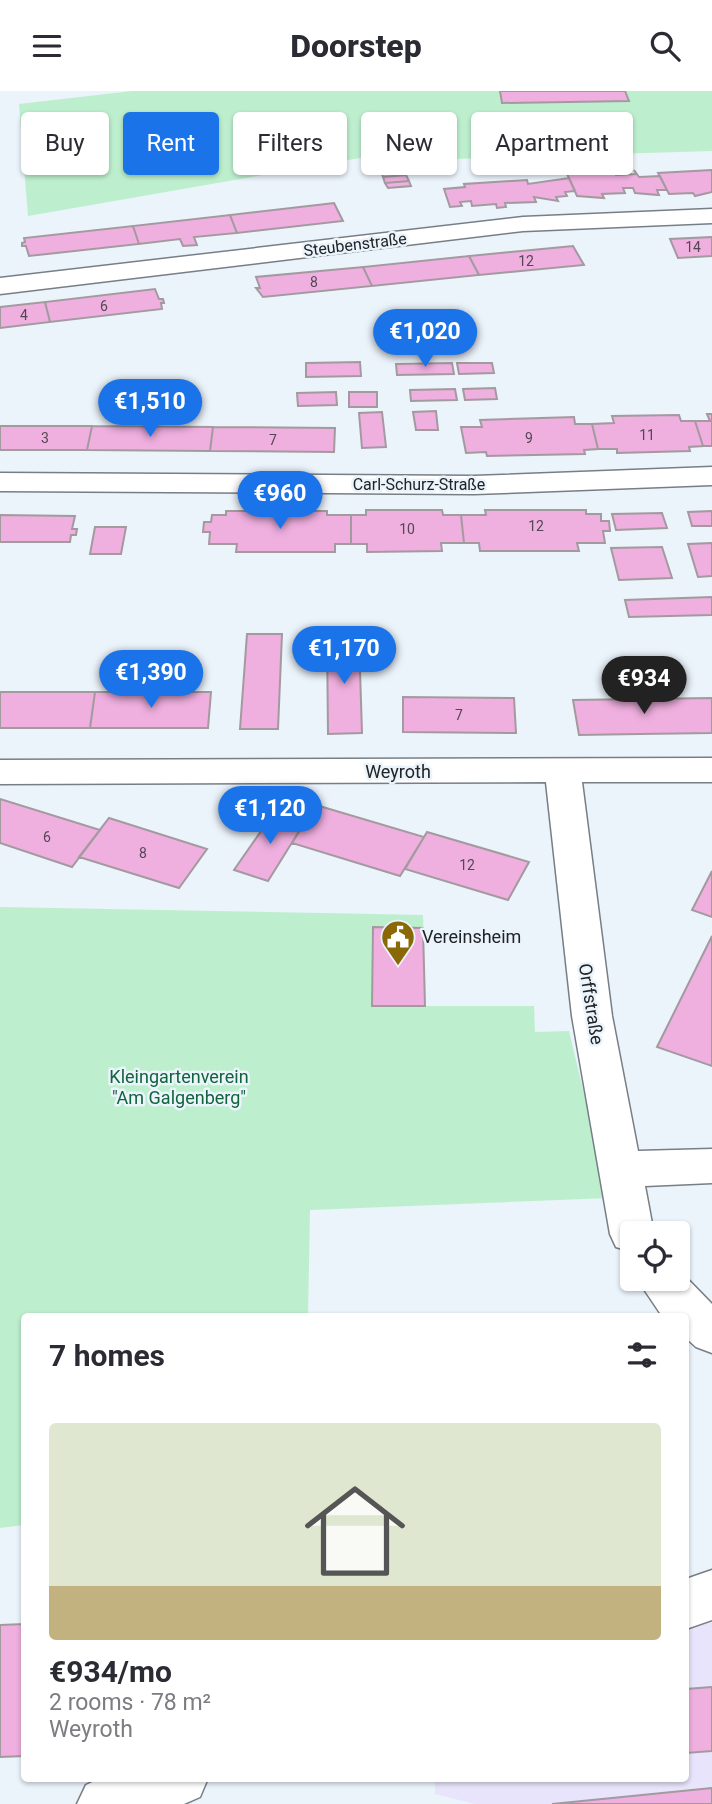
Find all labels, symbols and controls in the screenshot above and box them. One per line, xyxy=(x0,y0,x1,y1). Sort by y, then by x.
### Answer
icon: menu xyxy=(28,27,66,65)
text: Doorstep xyxy=(290,27,422,65)
icon: search xyxy=(646,27,684,65)
chip: Buy xyxy=(21,112,109,175)
chip: Rent xyxy=(123,112,219,175)
chip: Filters xyxy=(233,112,347,175)
chip: New xyxy=(361,112,457,175)
chip: Apartment xyxy=(471,112,633,175)
street label: Steubenstraße xyxy=(302,229,408,260)
house number: 14 xyxy=(685,239,701,255)
house number: 12 xyxy=(518,253,534,269)
house number: 8 xyxy=(310,274,318,290)
house number: 6 xyxy=(100,298,108,314)
house number: 4 xyxy=(20,307,28,323)
pin: €1,020 xyxy=(368,309,482,369)
text: €1,020 xyxy=(389,318,461,345)
pin: €1,510 xyxy=(93,379,207,439)
text: €1,510 xyxy=(114,388,186,415)
house number: 11 xyxy=(639,427,655,443)
house number: 3 xyxy=(41,430,49,446)
house number: 9 xyxy=(525,430,533,446)
house number: 7 xyxy=(269,432,277,448)
pin: €960 xyxy=(239,471,321,531)
street label: Carl-Schurz-Straße xyxy=(353,475,485,494)
text: €960 xyxy=(254,480,306,507)
house number: 12 xyxy=(528,518,544,534)
house number: 10 xyxy=(399,521,415,537)
pin: €1,170 xyxy=(287,627,401,686)
text: €1,170 xyxy=(308,635,380,662)
pin: €1,390 xyxy=(94,651,208,710)
pin: €934 xyxy=(603,657,685,716)
text: €1,390 xyxy=(115,659,187,686)
text: €934 xyxy=(618,665,670,692)
house number: 7 xyxy=(455,707,463,723)
street label: Weyroth xyxy=(365,761,431,782)
pin: €1,120 xyxy=(213,787,327,846)
text: €1,120 xyxy=(234,795,306,822)
house number: 6 xyxy=(43,829,51,845)
house number: 8 xyxy=(139,845,147,861)
house number: 12 xyxy=(459,857,475,873)
public building icon: Vereinsheim xyxy=(379,918,417,967)
place label: Vereinsheim xyxy=(422,926,521,947)
street label: Orffstraße xyxy=(575,962,608,1046)
park label: Kleingartenverein "Am Galgenberg" xyxy=(109,1066,249,1108)
map controls xyxy=(620,1221,690,1291)
button: locate xyxy=(620,1221,690,1291)
icon: filters xyxy=(623,1336,661,1374)
text: 7 homes xyxy=(49,1338,165,1373)
icon: home xyxy=(292,1468,418,1594)
text: €934/mo xyxy=(49,1654,172,1689)
text: 2 rooms · 78 m² xyxy=(49,1689,211,1716)
text: Weyroth xyxy=(49,1716,133,1743)

